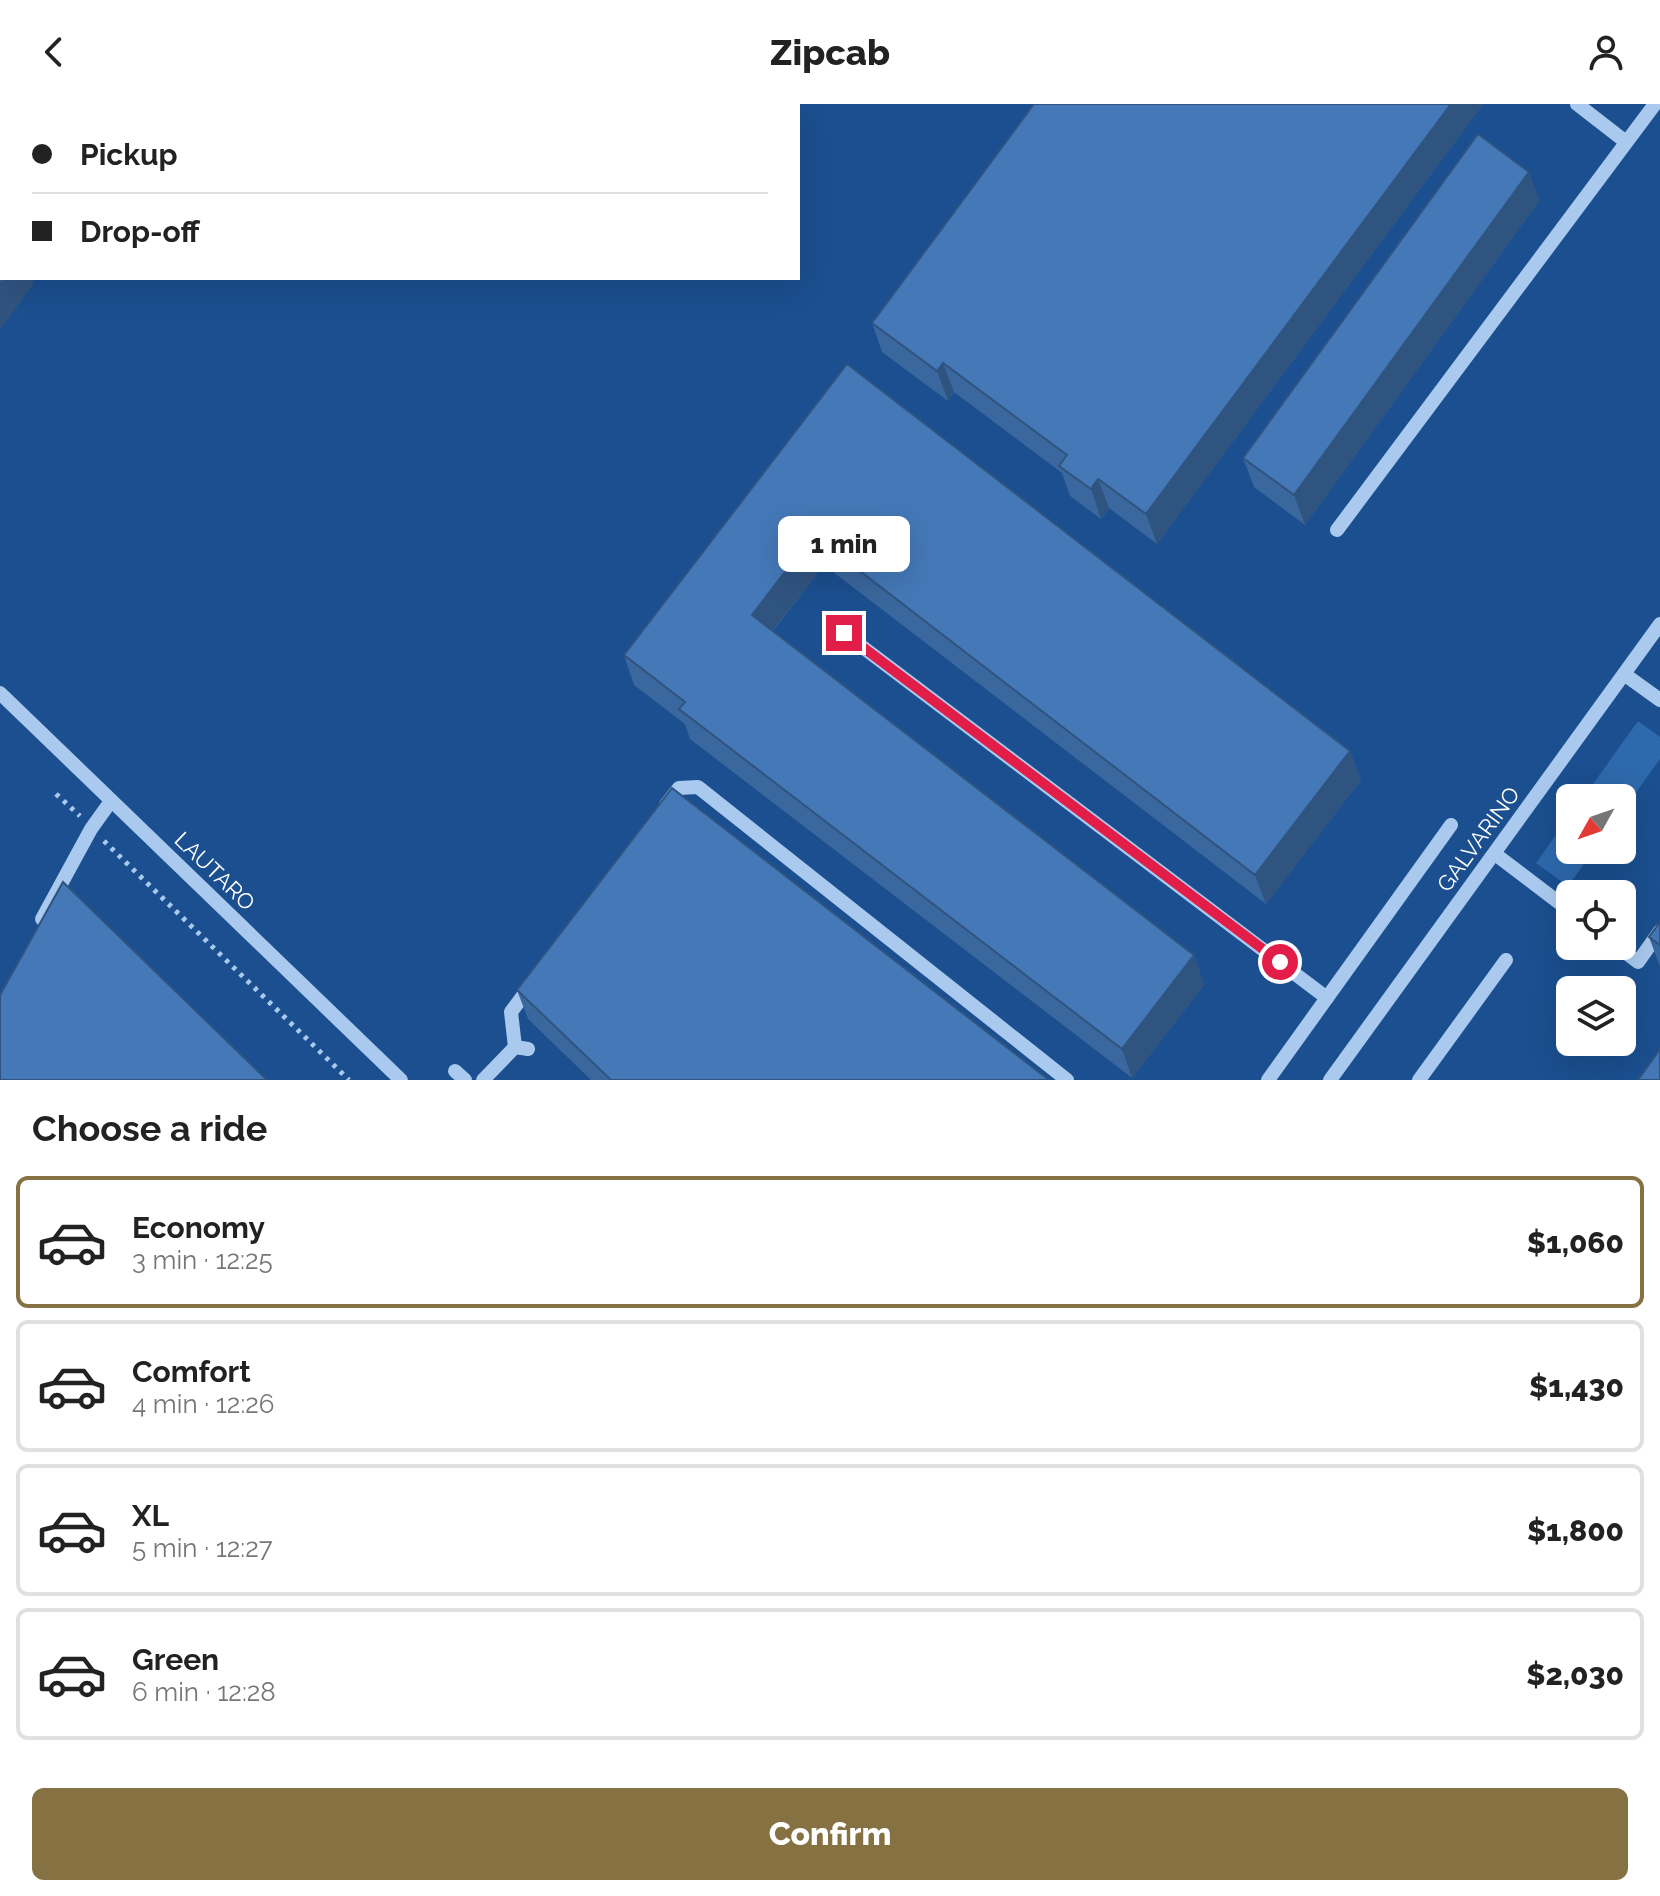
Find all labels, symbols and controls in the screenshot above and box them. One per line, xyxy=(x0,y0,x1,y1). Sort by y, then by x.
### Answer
icon: back xyxy=(32,30,76,74)
icon: person xyxy=(1584,30,1628,74)
text: Zipcab xyxy=(770,31,890,73)
text: Pickup xyxy=(80,137,178,172)
text: Drop-off xyxy=(80,214,200,249)
callout: 1 min xyxy=(778,517,910,573)
text: 1 min xyxy=(811,529,877,559)
route end xyxy=(826,615,862,651)
street label: GALVARINO xyxy=(1431,782,1525,896)
north arrow xyxy=(1556,784,1636,864)
map controls xyxy=(1556,784,1636,1056)
street label: LAUTARO xyxy=(170,826,260,916)
button: locate xyxy=(1556,880,1636,960)
route start xyxy=(1262,944,1298,980)
button: layers xyxy=(1556,976,1636,1056)
text: Choose a ride xyxy=(32,1107,267,1149)
icon: car xyxy=(36,1206,108,1278)
text: Economy xyxy=(132,1210,265,1245)
text: $1,060 xyxy=(1527,1225,1624,1260)
text: 3 min · 12:25 xyxy=(132,1245,273,1275)
icon: car xyxy=(36,1350,108,1422)
text: Comfort xyxy=(132,1354,251,1389)
text: $1,430 xyxy=(1529,1369,1624,1404)
text: 4 min · 12:26 xyxy=(132,1389,275,1419)
icon: car xyxy=(36,1494,108,1566)
text: XL xyxy=(132,1498,169,1533)
text: $1,800 xyxy=(1527,1513,1624,1548)
text: 5 min · 12:27 xyxy=(132,1533,273,1563)
icon: car xyxy=(36,1638,108,1710)
text: Green xyxy=(132,1642,219,1677)
text: $2,030 xyxy=(1526,1657,1624,1692)
text: 6 min · 12:28 xyxy=(132,1677,276,1707)
button: Confirm xyxy=(32,1788,1628,1880)

